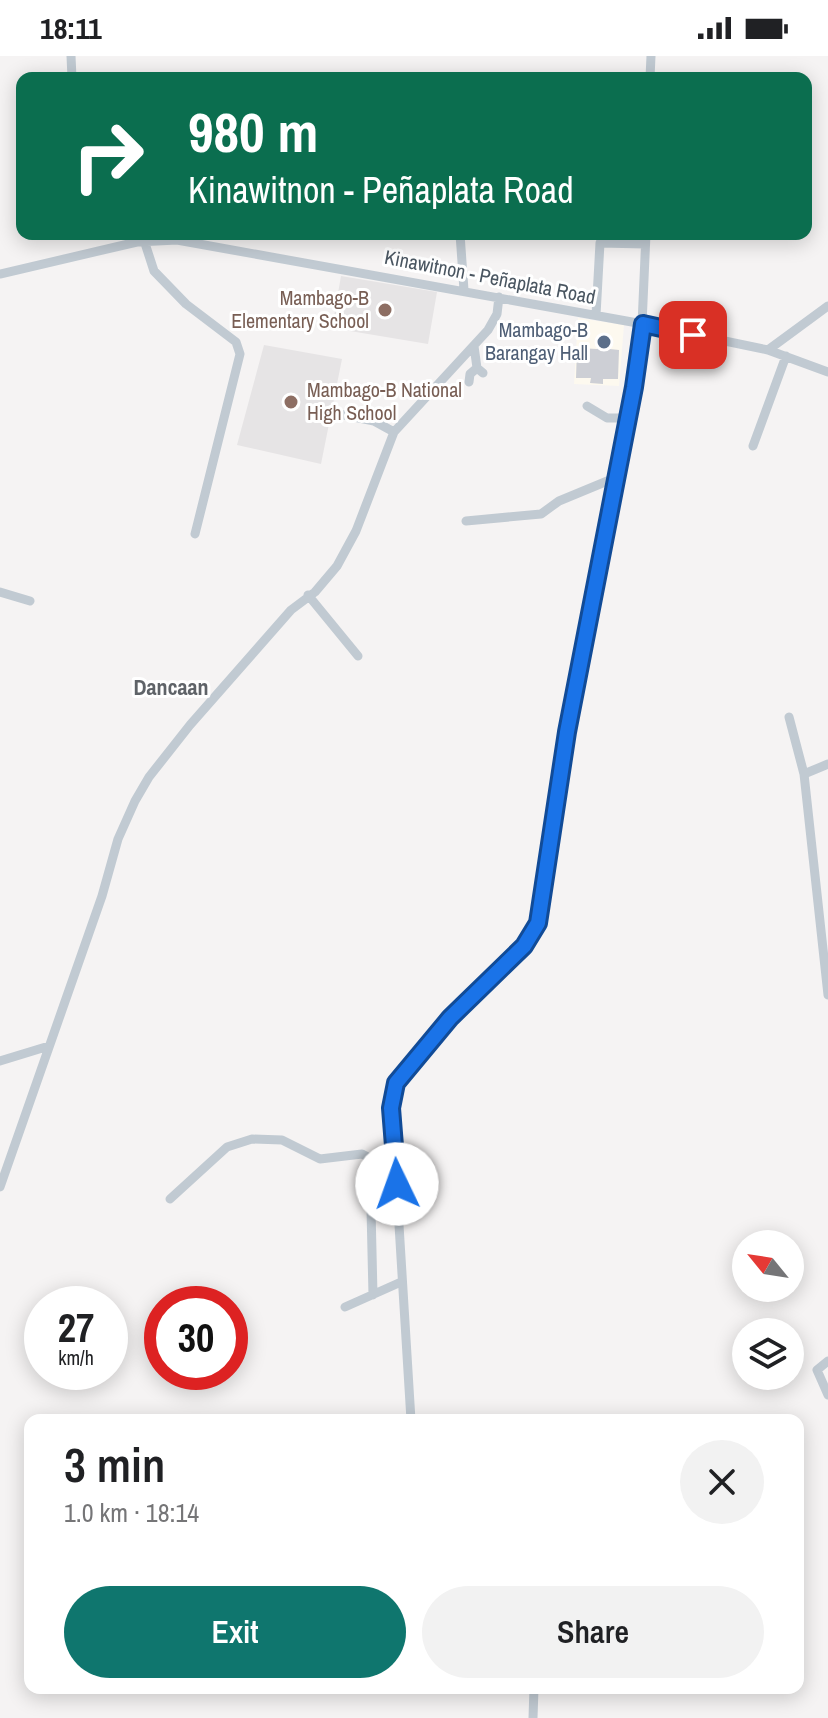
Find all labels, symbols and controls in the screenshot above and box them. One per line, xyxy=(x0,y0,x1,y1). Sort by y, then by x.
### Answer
text: 18:11 xyxy=(40,8,102,48)
text: 980 m xyxy=(188,94,318,169)
icon: right xyxy=(56,104,160,208)
text: Kinawitnon - Peñaplata Road xyxy=(188,166,574,214)
street label: Kinawitnon - Peñaplata Road xyxy=(382,243,598,310)
place label: Mambago-B Elementary School xyxy=(231,284,369,334)
marker: Mambago-B Elementary School xyxy=(376,301,394,319)
pin xyxy=(659,301,727,369)
icon: arrive xyxy=(671,313,715,357)
place label: Mambago-B Barangay Hall xyxy=(485,316,588,366)
marker: Mambago-B Barangay Hall xyxy=(595,333,613,351)
place label: Mambago-B National High School xyxy=(307,376,462,426)
marker: Mambago-B National High School xyxy=(282,393,300,411)
district label: Dancaan xyxy=(133,672,209,702)
position arrow xyxy=(355,1142,439,1226)
north arrow xyxy=(732,1230,804,1302)
map controls xyxy=(732,1230,804,1390)
speed limit sign: 30 xyxy=(144,1286,248,1390)
text: 27 xyxy=(58,1301,94,1354)
button: layers xyxy=(732,1318,804,1390)
text: km/h xyxy=(58,1344,94,1371)
text: 3 min xyxy=(64,1432,165,1497)
button: close xyxy=(680,1440,764,1524)
text: 1.0 km · 18:14 xyxy=(64,1495,199,1530)
button: Exit xyxy=(64,1586,406,1678)
button: Share xyxy=(422,1586,764,1678)

